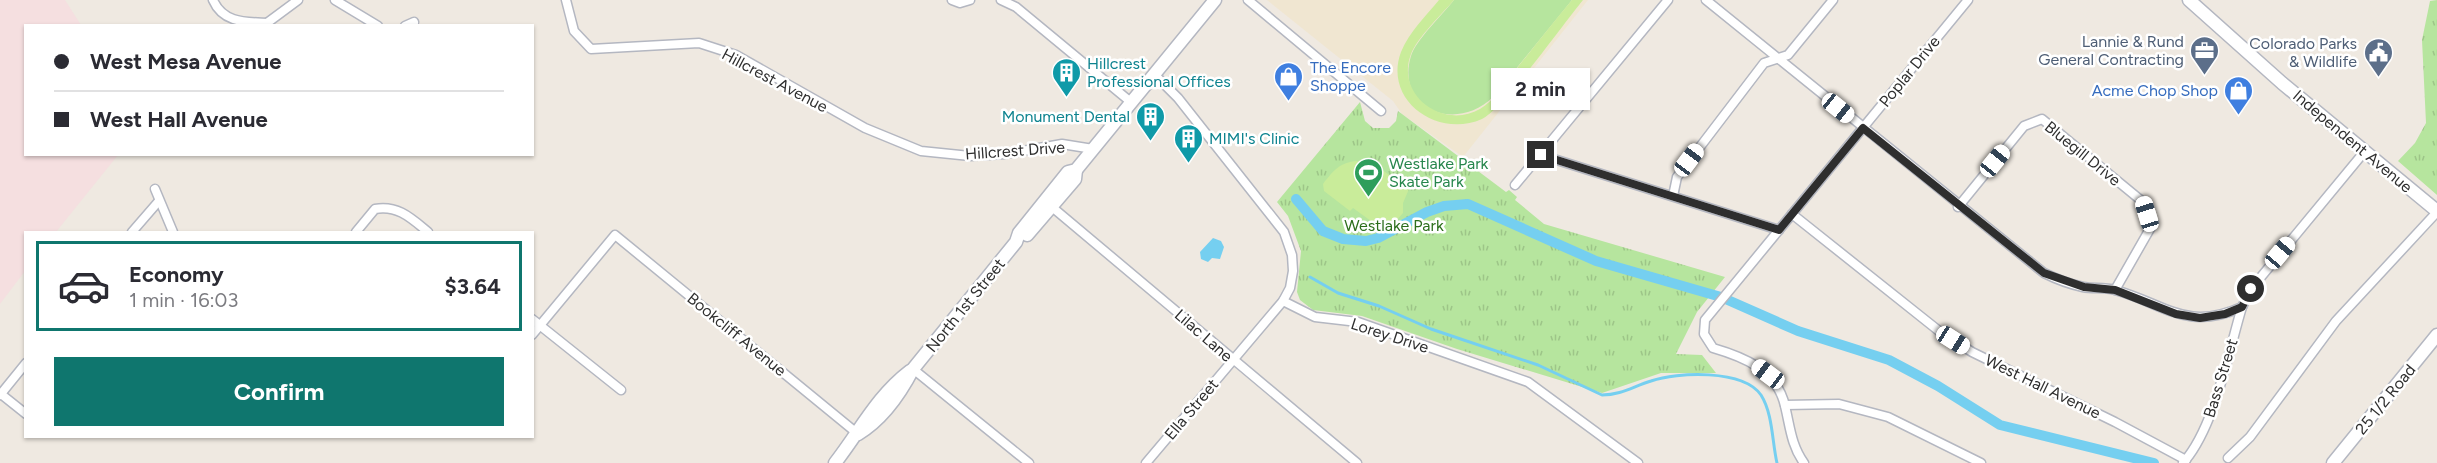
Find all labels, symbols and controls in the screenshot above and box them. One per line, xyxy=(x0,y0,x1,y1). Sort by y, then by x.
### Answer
street label: Poplar Drive xyxy=(1875,32,1944,111)
place label: Lannie & Rund General Contracting xyxy=(2038,32,2184,69)
office icon: Lannie & Rund General Contracting xyxy=(2189,34,2221,76)
place label: Colorado Parks & Wildlife xyxy=(2249,34,2357,71)
public building icon: Colorado Parks & Wildlife xyxy=(2362,36,2394,78)
street label: Hillcrest Avenue xyxy=(719,45,831,116)
text: West Mesa Avenue xyxy=(90,48,282,75)
place label: Hillcrest Professional Offices xyxy=(1087,54,1231,91)
building icon: Hillcrest Professional Offices xyxy=(1050,56,1082,98)
place label: The Encore Shoppe xyxy=(1310,58,1391,95)
shop icon: The Encore Shoppe xyxy=(1273,60,1305,102)
callout: 2 min xyxy=(1492,68,1590,110)
shop icon: Acme Chop Shop xyxy=(2223,74,2255,116)
text: 2 min xyxy=(1515,77,1566,101)
place label: Acme Chop Shop xyxy=(2092,81,2218,100)
street label: Independent Avenue xyxy=(2289,86,2416,197)
car xyxy=(1818,90,1858,126)
building icon: Monument Dental xyxy=(1135,100,1167,142)
text: West Hall Avenue xyxy=(90,106,268,133)
place label: Monument Dental xyxy=(1002,107,1130,126)
street label: Bluegill Drive xyxy=(2041,117,2125,190)
building icon: MIMI's Clinic xyxy=(1172,122,1204,164)
place label: MIMI's Clinic xyxy=(1209,129,1300,148)
street label: Hillcrest Drive xyxy=(964,138,1066,163)
car xyxy=(1671,140,1707,180)
route end xyxy=(1527,141,1554,168)
car xyxy=(1977,141,2013,181)
place label: Westlake Park Skate Park xyxy=(1389,154,1489,191)
sports icon: Westlake Park Skate Park xyxy=(1352,156,1384,198)
car xyxy=(2133,194,2161,234)
park label: Westlake Park xyxy=(1344,216,1444,235)
car xyxy=(2262,233,2298,273)
street label: North 1st Street xyxy=(922,255,1009,356)
icon: car xyxy=(57,259,111,313)
text: Economy xyxy=(129,261,224,288)
text: $3.64 xyxy=(444,273,501,300)
route start xyxy=(2237,275,2264,302)
text: 1 min · 16:03 xyxy=(129,288,238,312)
street label: Bookcliff Avenue xyxy=(683,289,790,380)
street label: Lilac Lane xyxy=(1171,305,1237,366)
street label: Lorey Drive xyxy=(1348,314,1431,357)
car xyxy=(1933,323,1973,357)
street label: Bass Street xyxy=(2199,336,2241,420)
street label: West Hall Avenue xyxy=(1982,350,2104,423)
car xyxy=(1748,356,1788,392)
button: Confirm xyxy=(54,357,504,426)
street label: 25 1/2 Road xyxy=(2351,360,2419,438)
street label: Ella Street xyxy=(1161,375,1222,444)

